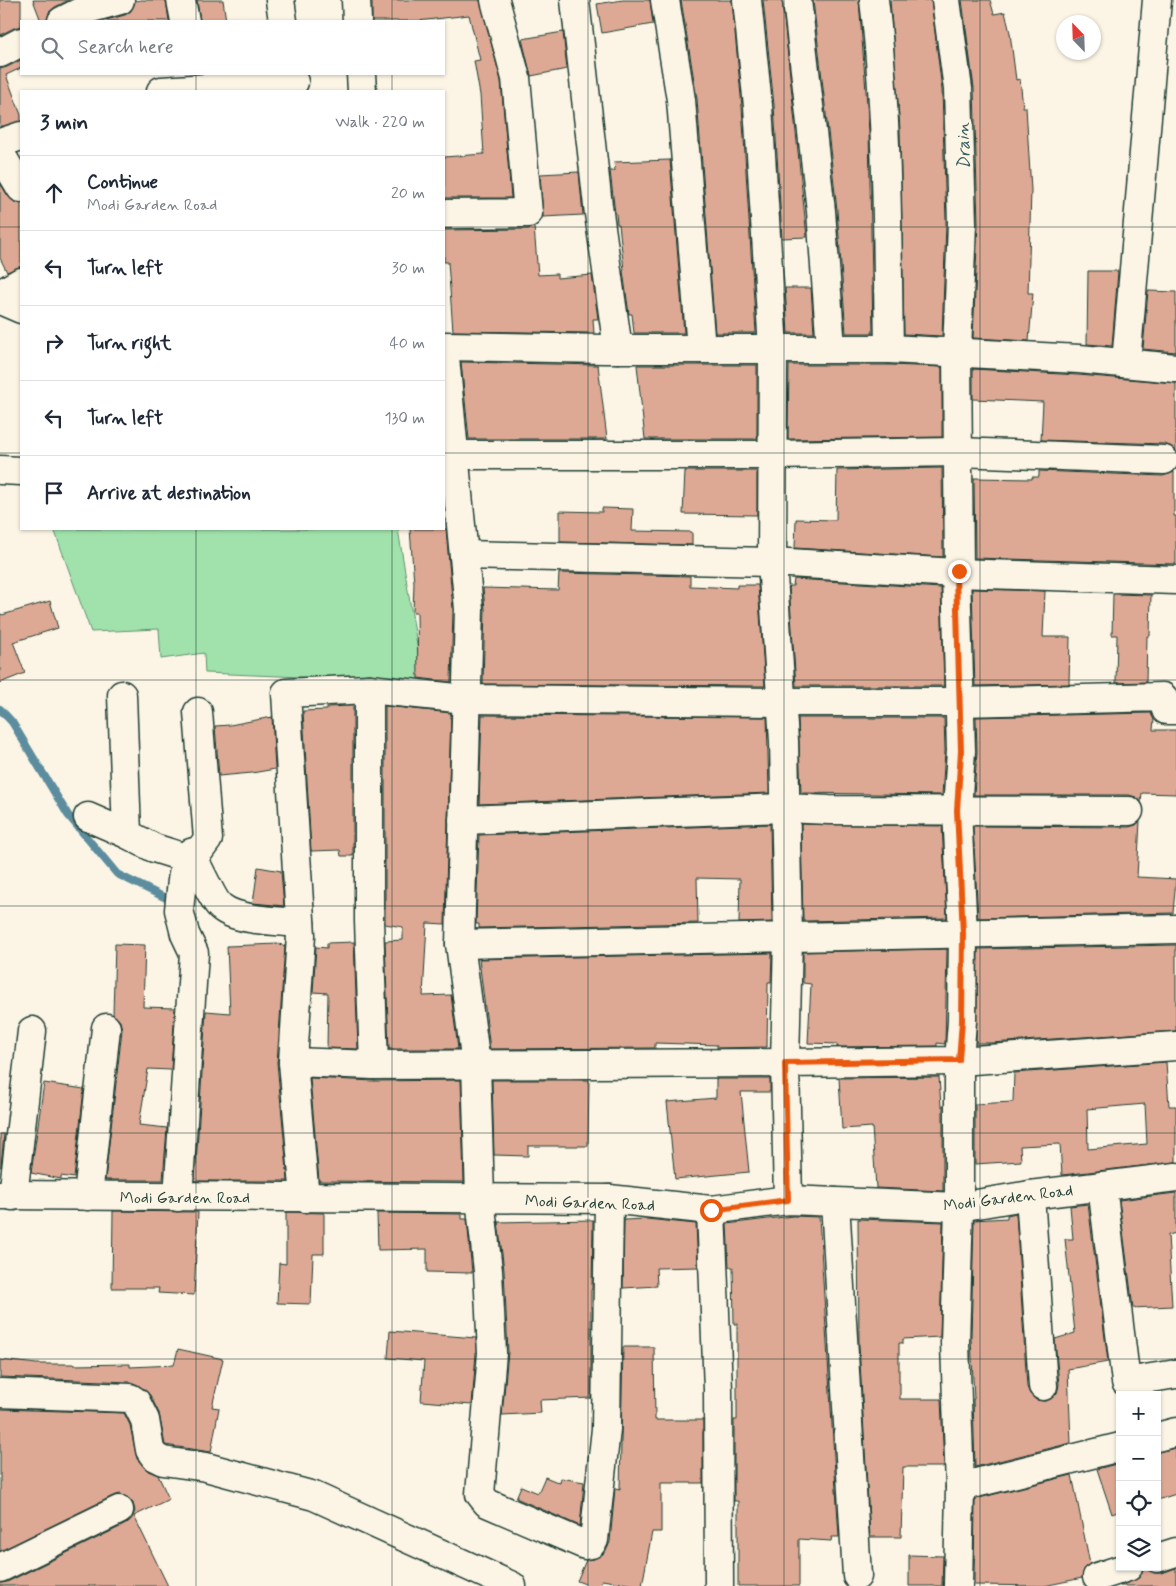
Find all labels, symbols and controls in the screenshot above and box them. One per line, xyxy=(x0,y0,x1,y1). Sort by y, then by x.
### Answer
north arrow xyxy=(1056,15,1101,60)
search box xyxy=(20,20,445,75)
icon: search xyxy=(38,34,66,62)
text: Search here xyxy=(78,35,174,60)
text: 3 min xyxy=(40,109,88,137)
text: Walk · 220 m xyxy=(335,112,425,133)
water label: Drain xyxy=(951,122,977,170)
text: Continue xyxy=(87,170,158,195)
icon: ahead xyxy=(40,179,68,207)
text: 20 m xyxy=(391,183,425,204)
text: Modi Garden Road xyxy=(87,195,217,216)
icon: left xyxy=(40,254,68,282)
text: Turn left xyxy=(87,256,163,281)
text: 30 m xyxy=(392,258,425,279)
icon: right xyxy=(40,329,68,357)
text: Turn right xyxy=(87,331,171,356)
text: 40 m xyxy=(389,333,425,354)
icon: left xyxy=(40,404,68,432)
text: Turn left xyxy=(87,406,163,431)
text: 130 m xyxy=(384,408,425,429)
icon: arrive xyxy=(40,479,68,507)
text: Arrive at destination xyxy=(87,481,251,506)
route end xyxy=(948,560,971,583)
street label: Modi Garden Road xyxy=(942,1180,1074,1217)
street label: Modi Garden Road xyxy=(120,1188,250,1209)
street label: Modi Garden Road xyxy=(524,1191,655,1216)
route start xyxy=(700,1199,723,1222)
map controls xyxy=(1116,1391,1161,1571)
button: + xyxy=(1116,1391,1161,1436)
button: − xyxy=(1116,1436,1161,1481)
button: locate xyxy=(1116,1481,1161,1526)
button: layers xyxy=(1116,1526,1161,1571)

